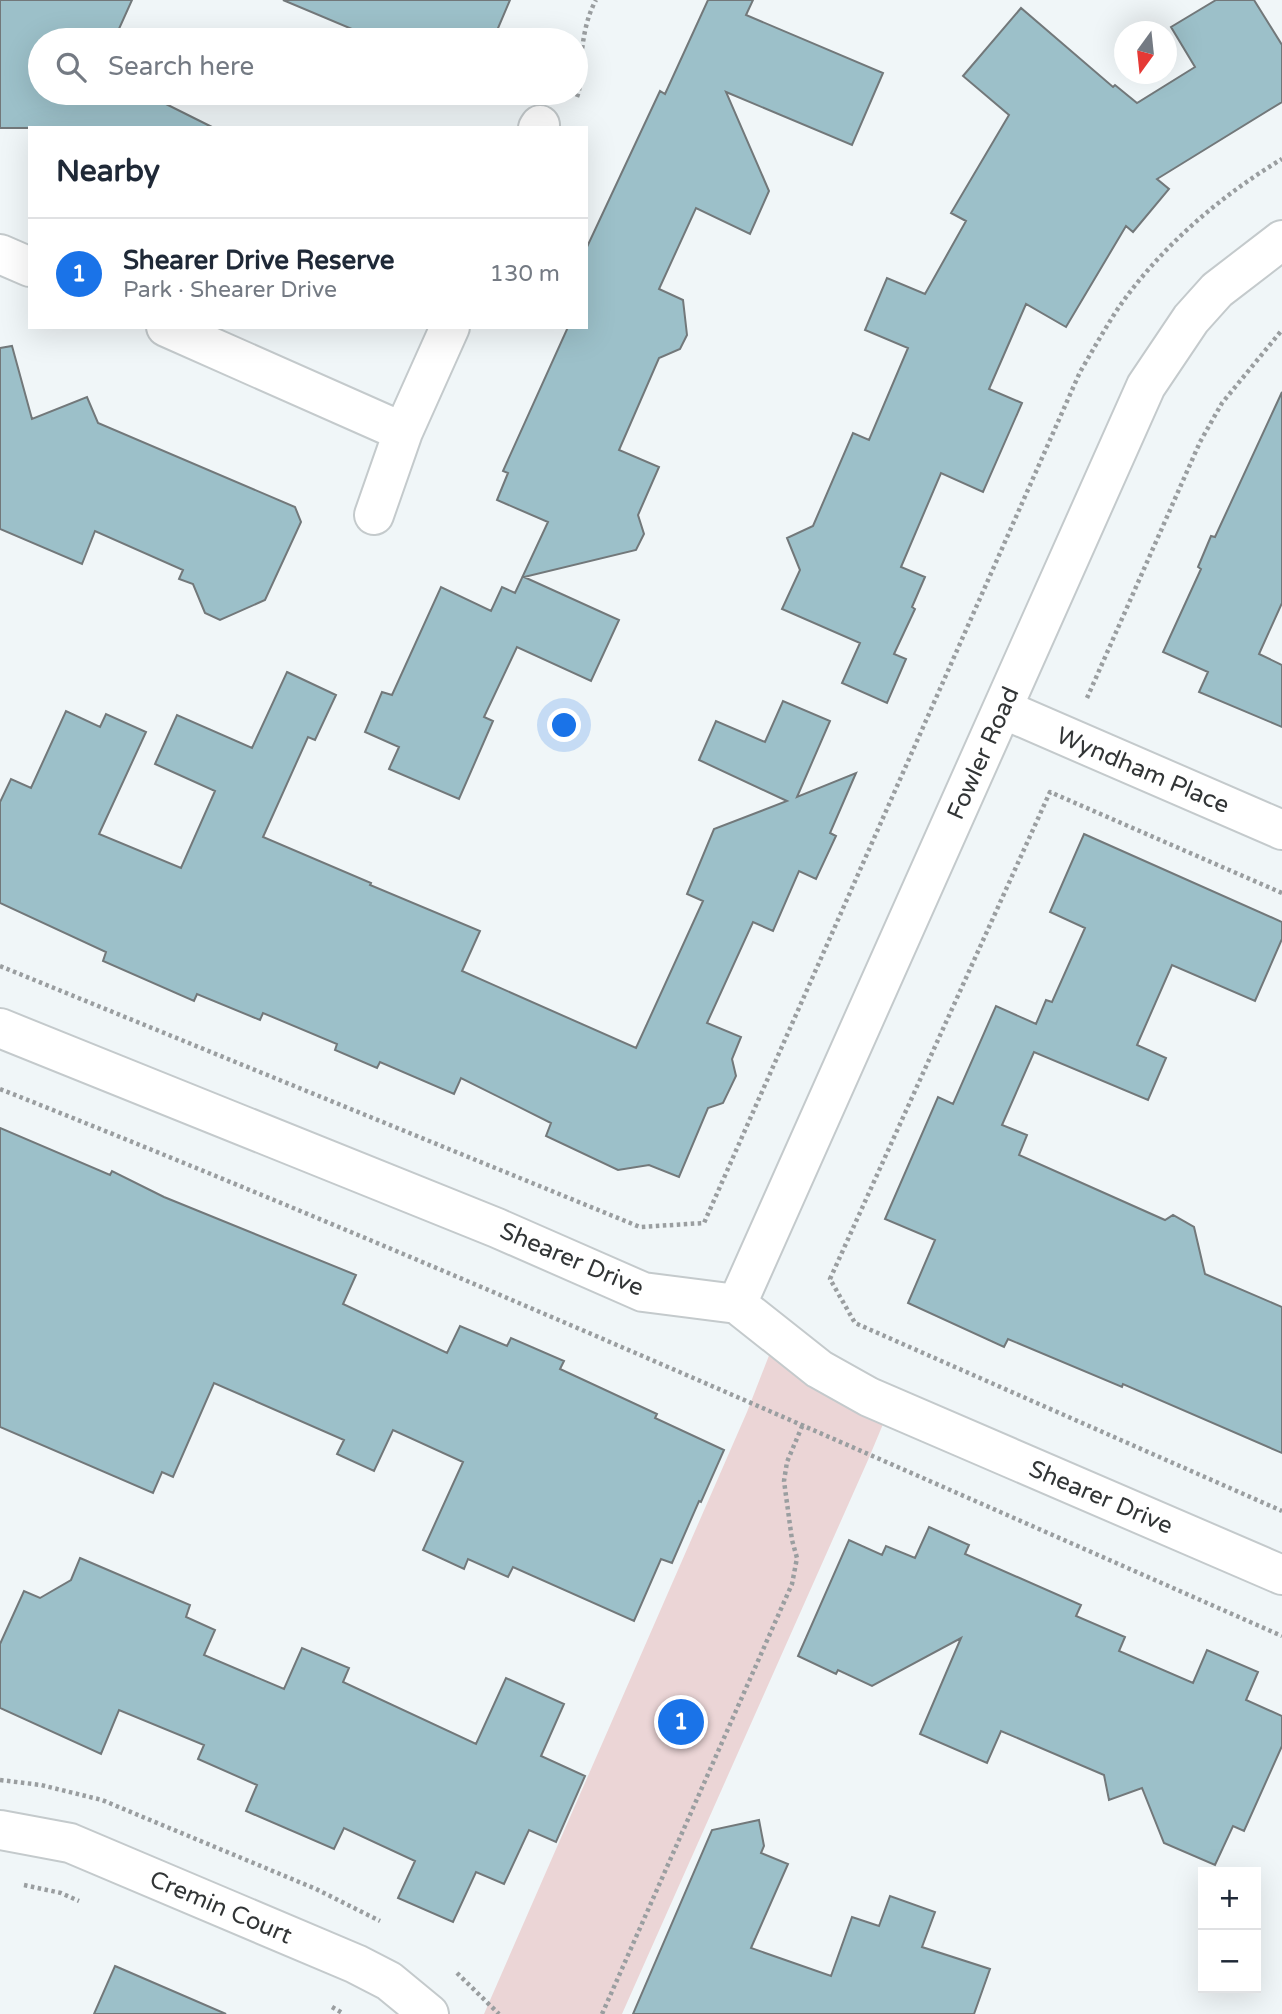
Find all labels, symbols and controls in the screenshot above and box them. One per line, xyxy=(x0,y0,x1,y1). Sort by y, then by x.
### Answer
north arrow xyxy=(1114,21,1177,84)
search box xyxy=(28,28,588,105)
icon: search xyxy=(52,48,90,86)
text: Search here xyxy=(108,51,254,82)
text: Nearby xyxy=(56,153,160,190)
text: Shearer Drive Reserve xyxy=(123,245,394,276)
text: 1 xyxy=(72,260,86,288)
text: 130 m xyxy=(490,260,560,288)
text: Park · Shearer Drive xyxy=(123,276,337,304)
street label: Fowler Road xyxy=(941,682,1026,824)
your location xyxy=(547,708,581,742)
street label: Wyndham Place xyxy=(1052,721,1234,820)
street label: Shearer Drive xyxy=(496,1216,648,1303)
street label: Shearer Drive xyxy=(1025,1454,1177,1541)
pin: 1 xyxy=(658,1696,704,1748)
street label: Cremin Court xyxy=(145,1864,296,1950)
map controls xyxy=(1198,1867,1261,1993)
button: + xyxy=(1198,1867,1261,1930)
button: − xyxy=(1198,1930,1261,1993)

